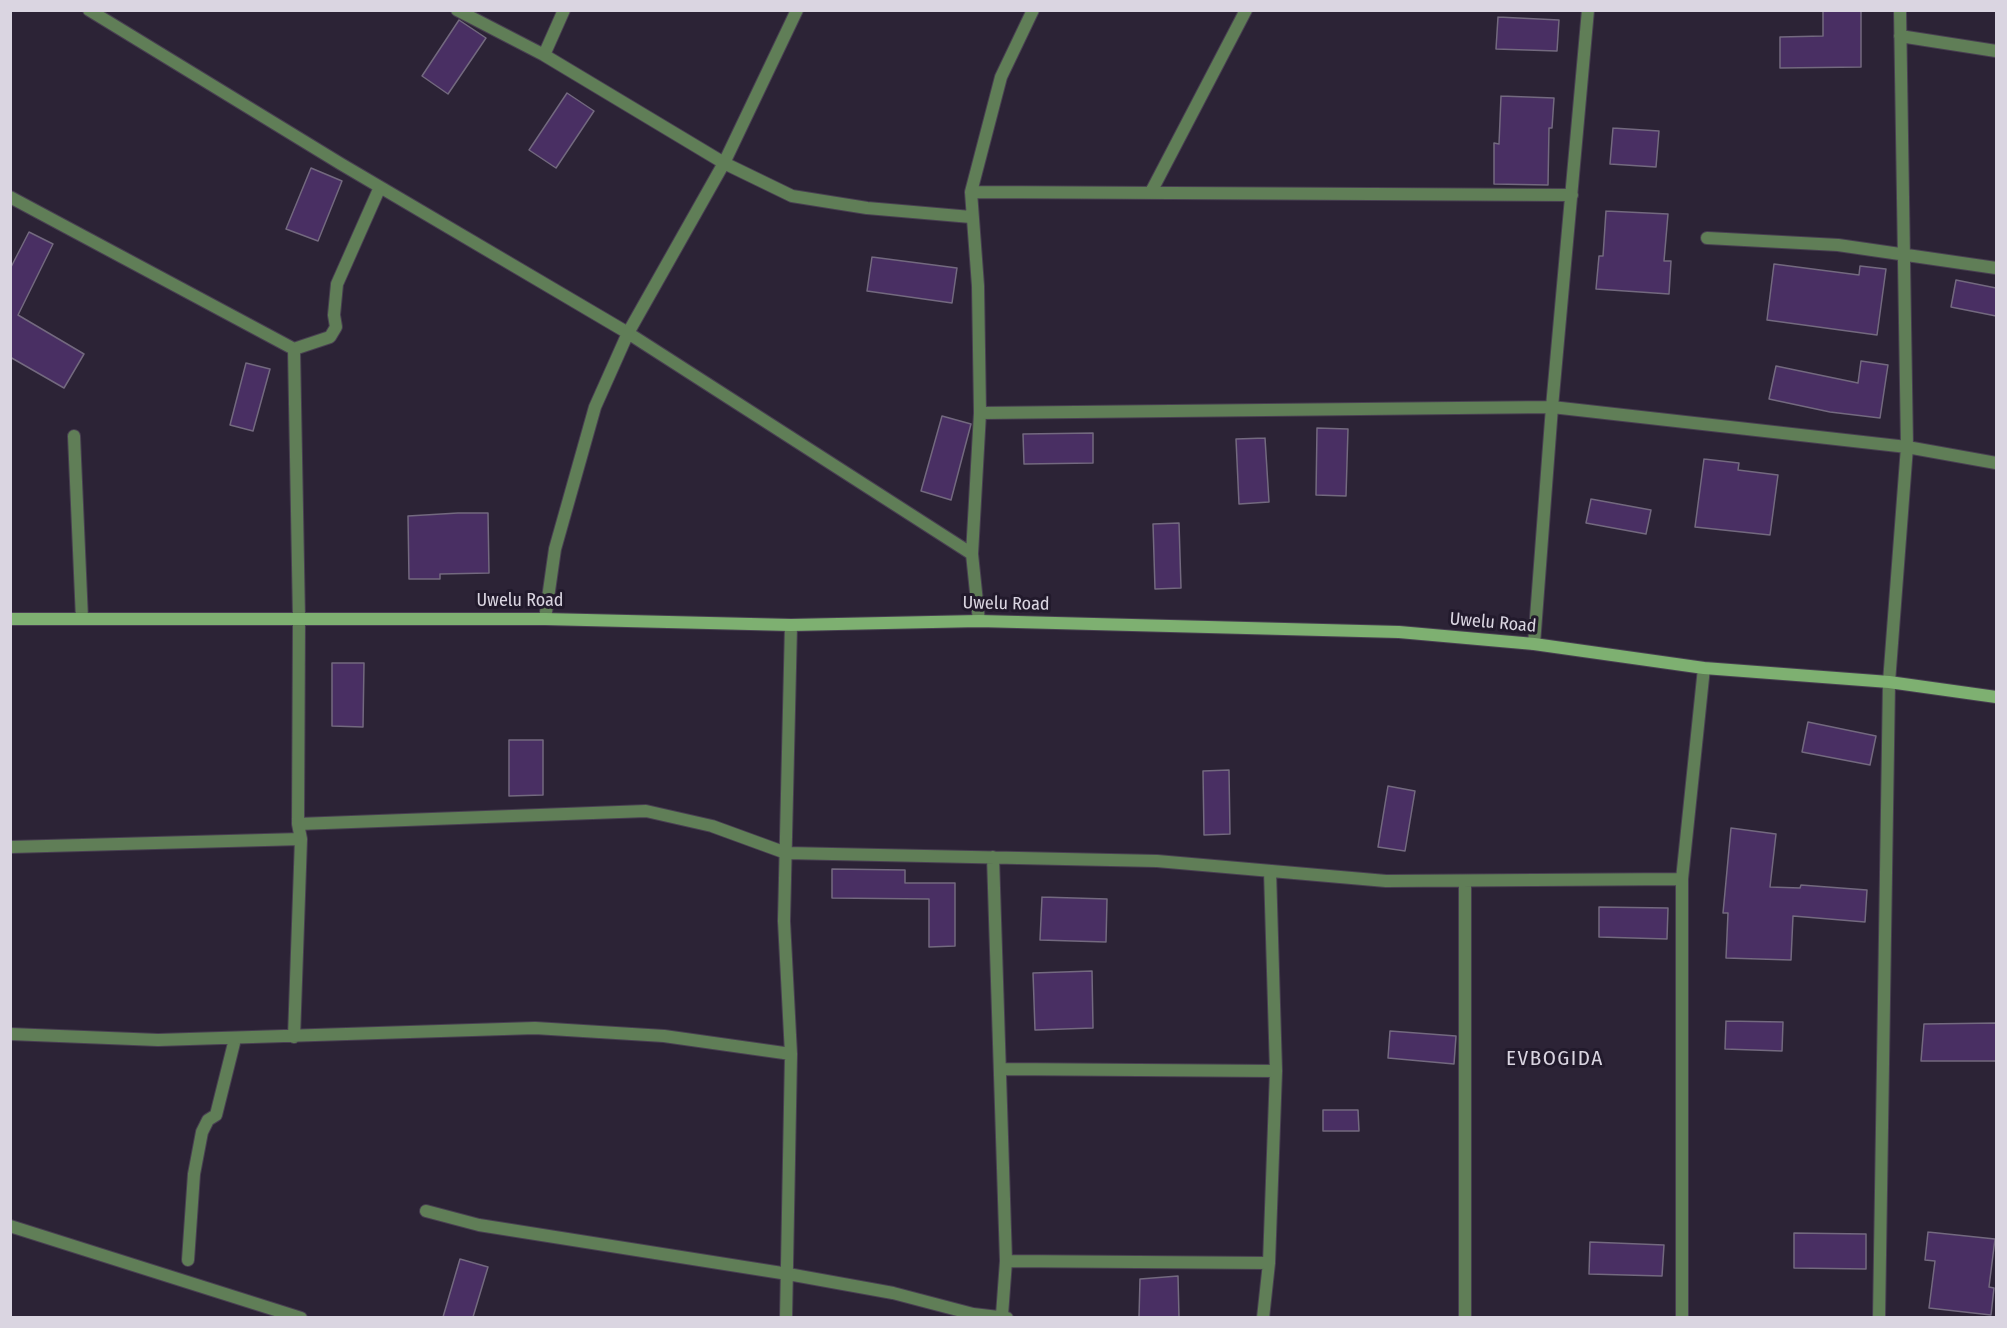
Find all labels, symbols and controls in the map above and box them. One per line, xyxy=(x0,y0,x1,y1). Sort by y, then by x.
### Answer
street label: Uwelu Road xyxy=(477,590,563,612)
street label: Uwelu Road xyxy=(962,592,1050,616)
street label: Uwelu Road xyxy=(1449,608,1537,638)
district label: EVBOGIDA xyxy=(1506,1046,1604,1072)

